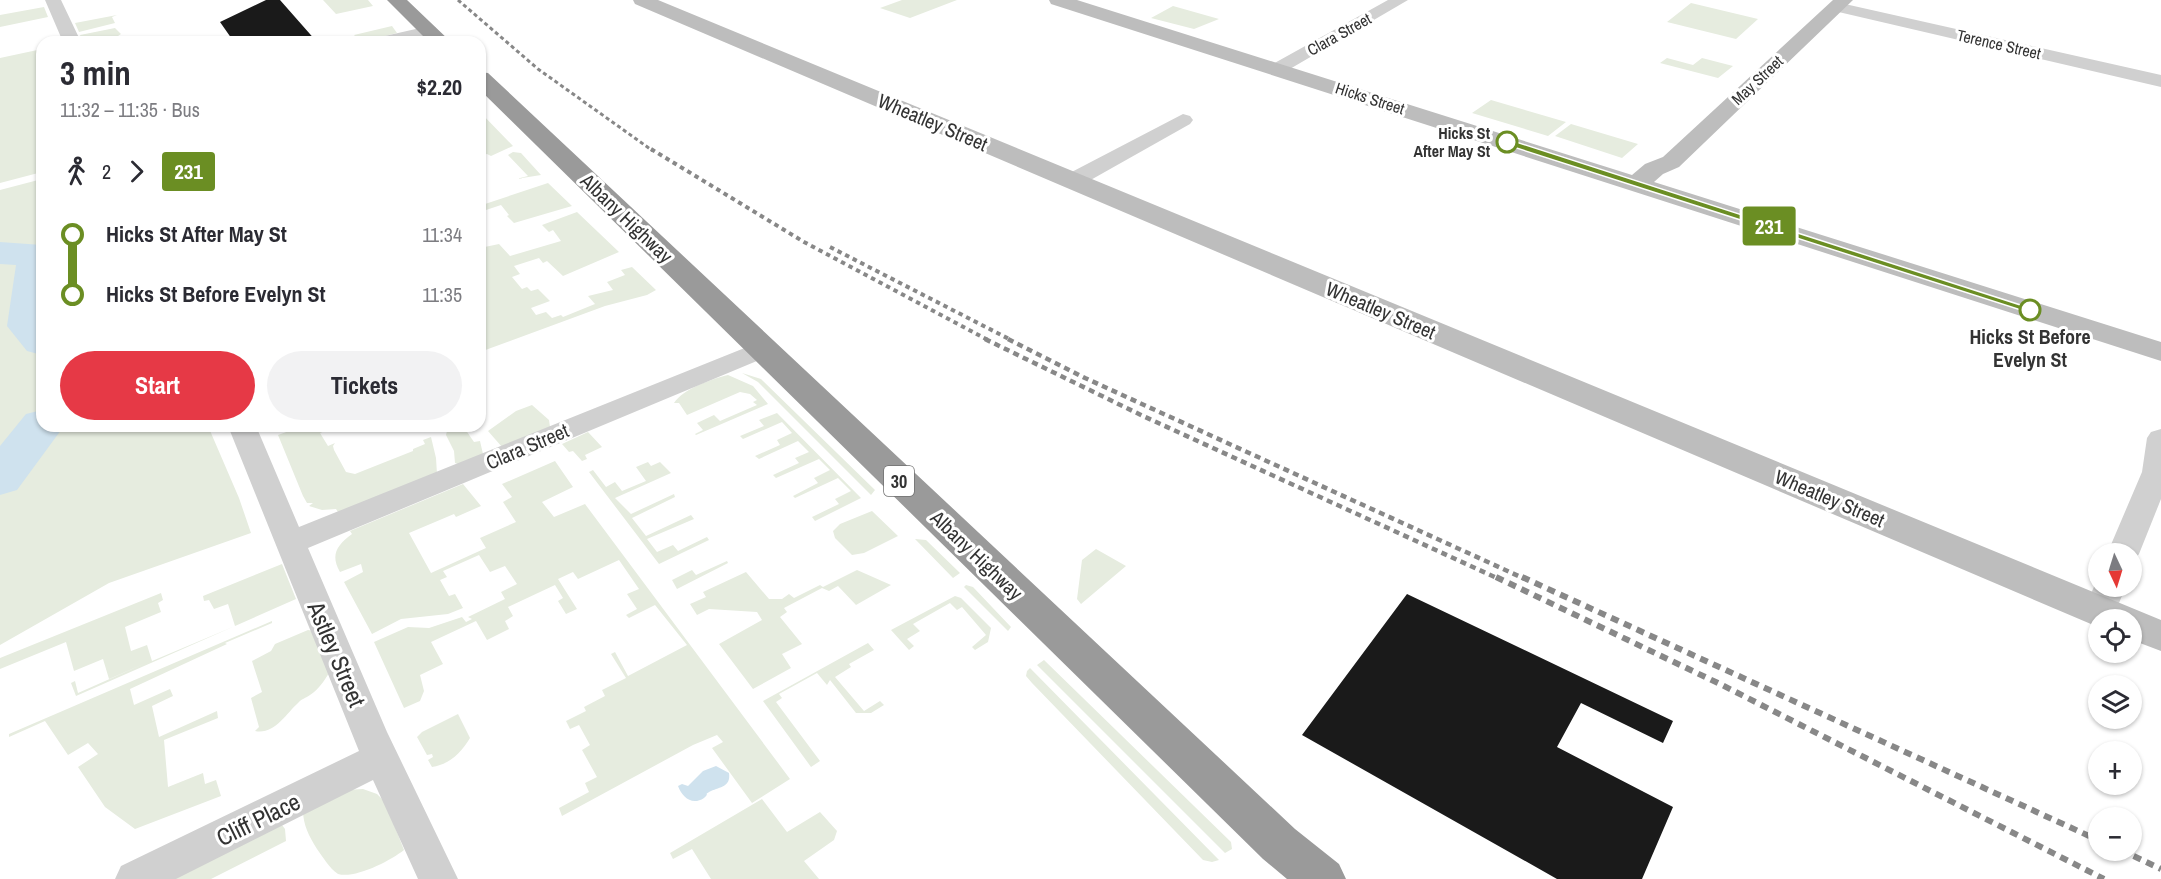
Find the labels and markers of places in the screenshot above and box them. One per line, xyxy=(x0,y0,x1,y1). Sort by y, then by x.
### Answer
place label: Hicks St After May St xyxy=(1413,122,1491,162)
marker: Hicks St After May St xyxy=(1496,131,1518,153)
marker: Hicks St Before Evelyn St xyxy=(2019,299,2041,321)
place label: Hicks St Before Evelyn St xyxy=(1969,323,2091,373)

